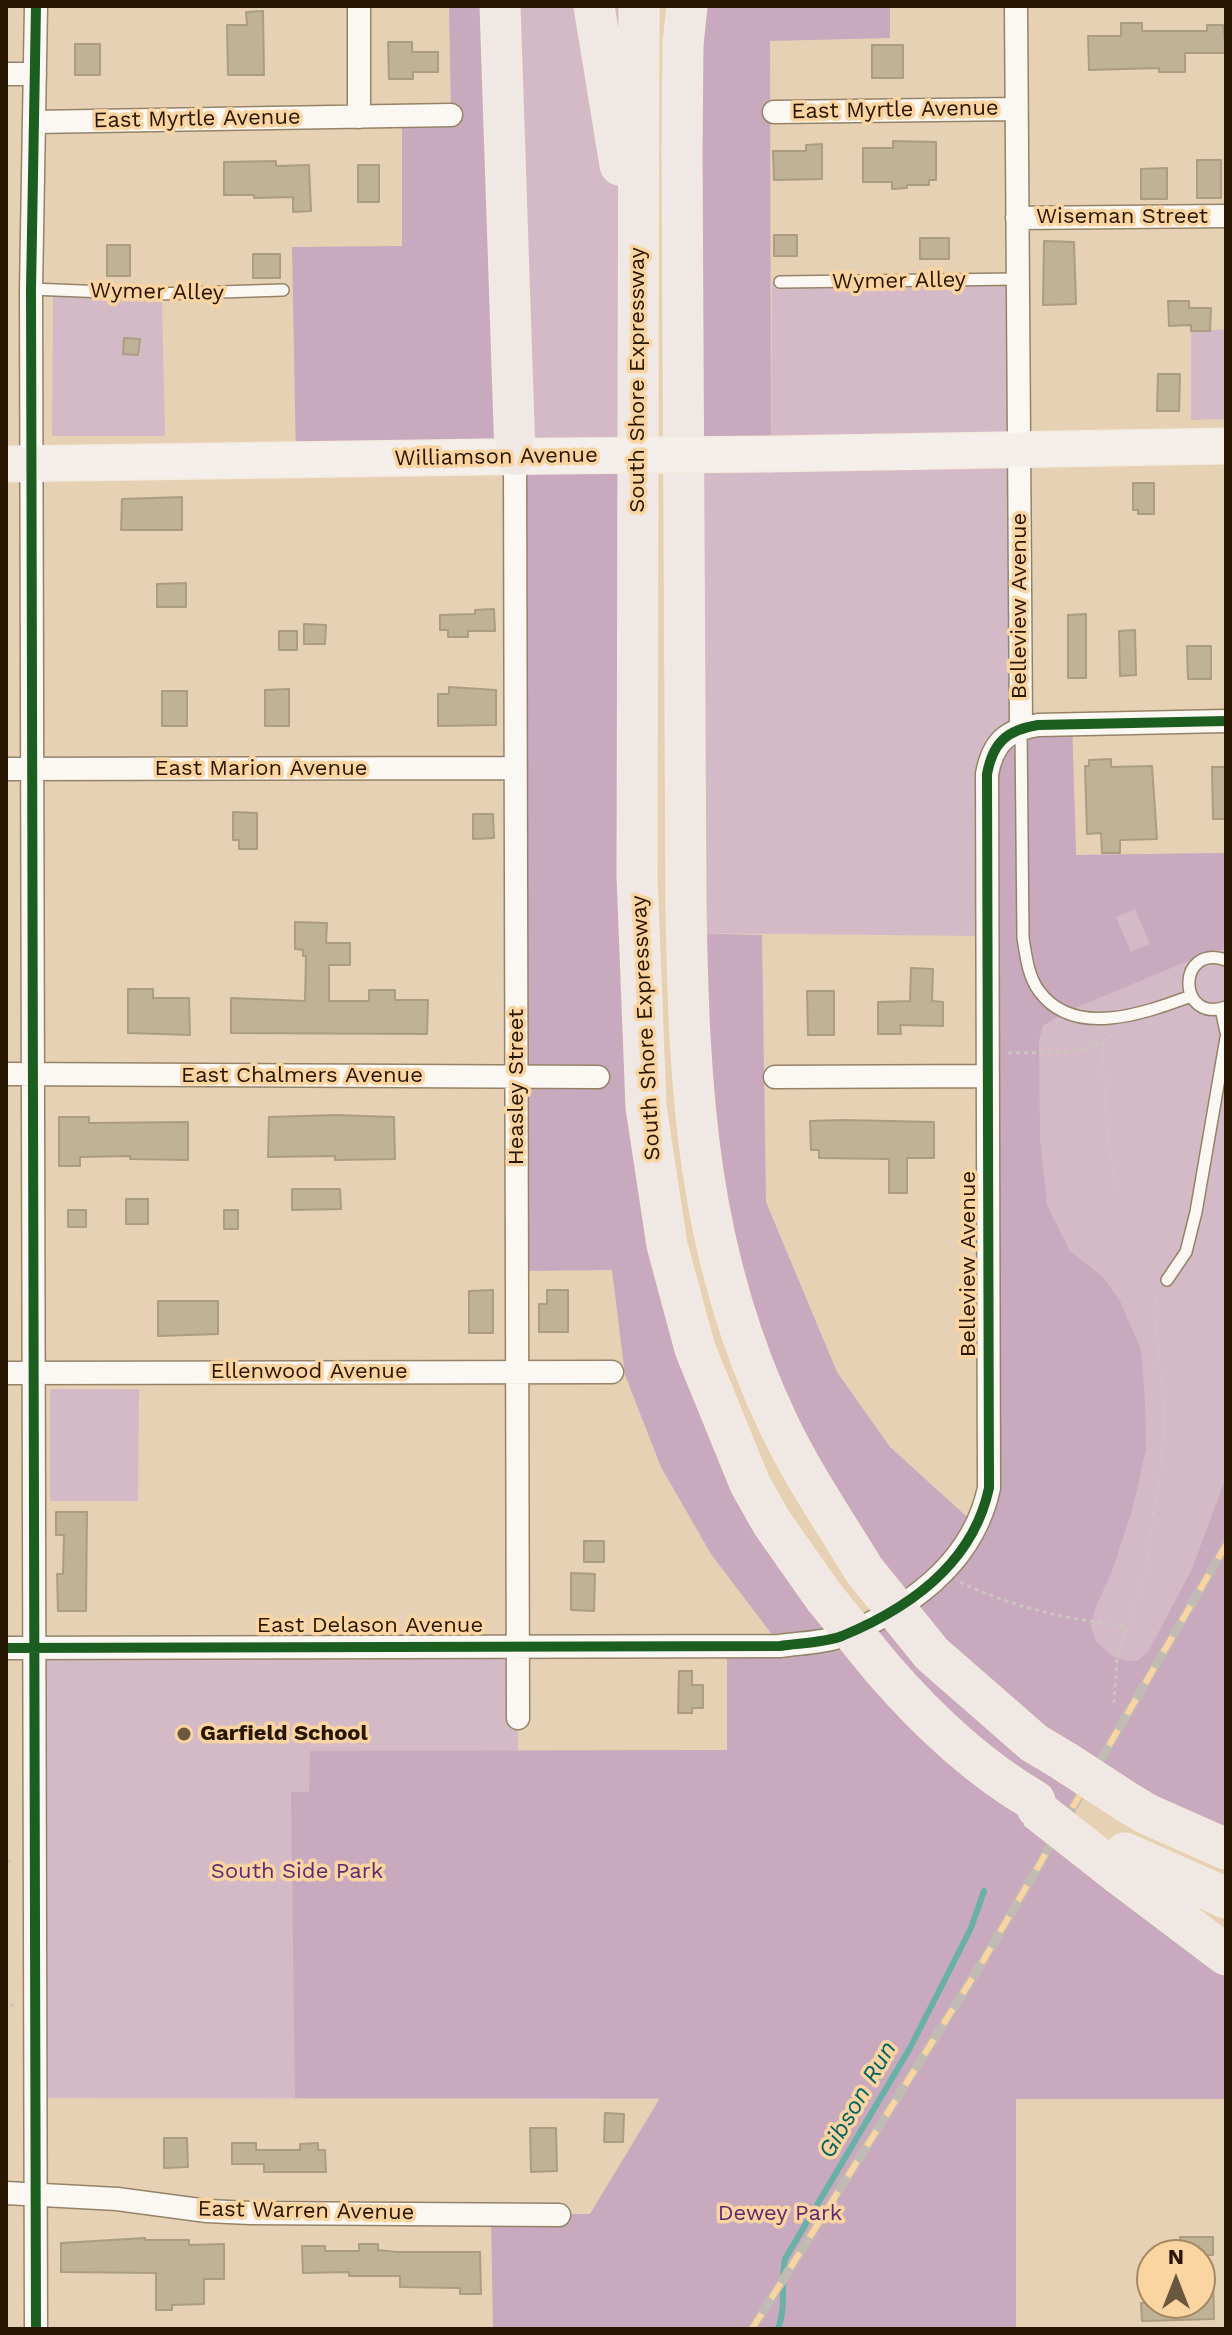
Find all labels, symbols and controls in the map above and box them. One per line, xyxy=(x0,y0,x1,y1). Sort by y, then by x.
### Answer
street label: East Myrtle Avenue xyxy=(791,95,999,125)
street label: East Myrtle Avenue xyxy=(93,104,301,134)
street label: Wiseman Street xyxy=(1036,204,1208,230)
street label: South Shore Expressway xyxy=(625,247,651,513)
street label: Wymer Alley xyxy=(832,267,966,295)
street label: Wymer Alley xyxy=(90,278,224,306)
street label: Williamson Avenue xyxy=(394,442,598,472)
street label: Belleview Avenue xyxy=(1007,513,1033,699)
street label: East Marion Avenue xyxy=(155,756,367,782)
street label: South Shore Expressway xyxy=(626,895,666,1161)
street label: Heasley Street xyxy=(504,1009,530,1165)
street label: East Chalmers Avenue xyxy=(181,1063,423,1089)
street label: Belleview Avenue xyxy=(956,1171,982,1357)
street label: Ellenwood Avenue xyxy=(210,1359,408,1385)
street label: East Delason Avenue xyxy=(257,1613,483,1639)
place label: Garfield School xyxy=(200,1721,368,1747)
marker: Garfield School xyxy=(175,1725,193,1743)
park label: South Side Park xyxy=(211,1859,383,1885)
water label: Gibson Run xyxy=(813,2036,903,2164)
street label: East Warren Avenue xyxy=(197,2196,415,2226)
park label: Dewey Park xyxy=(718,2201,842,2227)
north arrow xyxy=(1136,2239,1216,2319)
text: N xyxy=(1168,2244,1184,2269)

